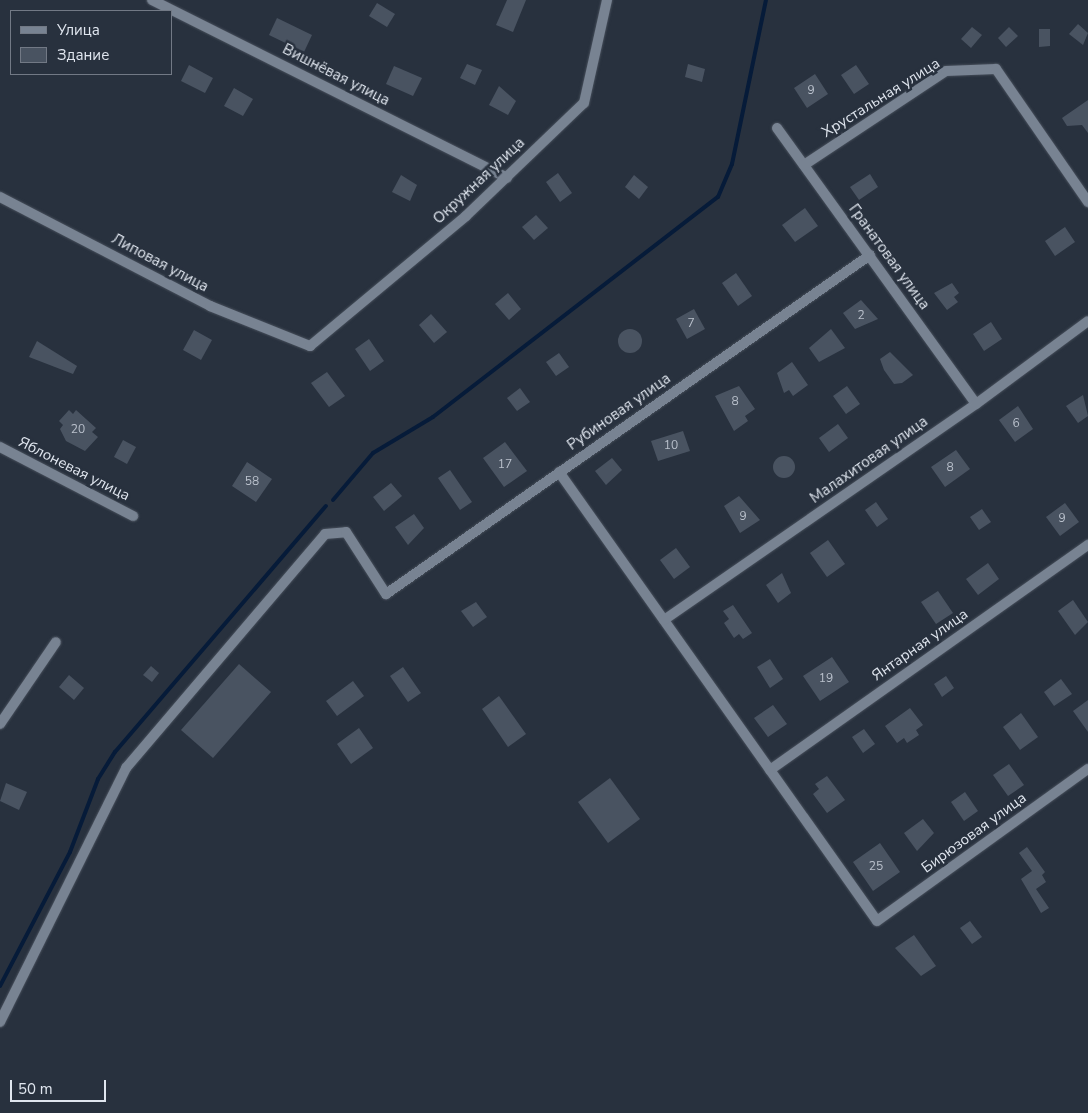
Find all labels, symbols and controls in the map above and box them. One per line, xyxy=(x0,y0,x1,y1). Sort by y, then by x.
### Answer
legend xyxy=(10,10,172,75)
text: Улица xyxy=(57,20,100,40)
street label: Вишнёвая улица xyxy=(279,40,393,110)
text: Здание xyxy=(57,45,109,65)
street label: Хрустальная улица xyxy=(819,54,943,142)
house number: 9 xyxy=(807,84,815,98)
street label: Окружная улица xyxy=(430,134,528,228)
street label: Гранатовая улица xyxy=(845,201,933,313)
street label: Липовая улица xyxy=(108,230,212,296)
house number: 2 xyxy=(857,309,865,323)
house number: 7 xyxy=(687,317,695,331)
street label: Рубиновая улица xyxy=(564,370,674,454)
house number: 8 xyxy=(731,395,739,409)
street label: Малахитовая улица xyxy=(807,413,931,507)
house number: 6 xyxy=(1012,417,1020,431)
house number: 20 xyxy=(71,423,85,437)
street label: Яблоневая улица xyxy=(15,433,133,505)
house number: 10 xyxy=(664,439,678,453)
house number: 17 xyxy=(498,458,512,472)
house number: 8 xyxy=(946,461,954,475)
house number: 58 xyxy=(245,475,259,489)
house number: 9 xyxy=(739,510,747,524)
house number: 9 xyxy=(1058,512,1066,526)
street label: Янтарная улица xyxy=(868,605,972,685)
house number: 19 xyxy=(819,672,833,686)
street label: Бирюзовая улица xyxy=(918,789,1030,877)
house number: 25 xyxy=(869,860,883,874)
scale bar xyxy=(12,1070,109,1102)
text: 50 m xyxy=(18,1079,53,1099)

